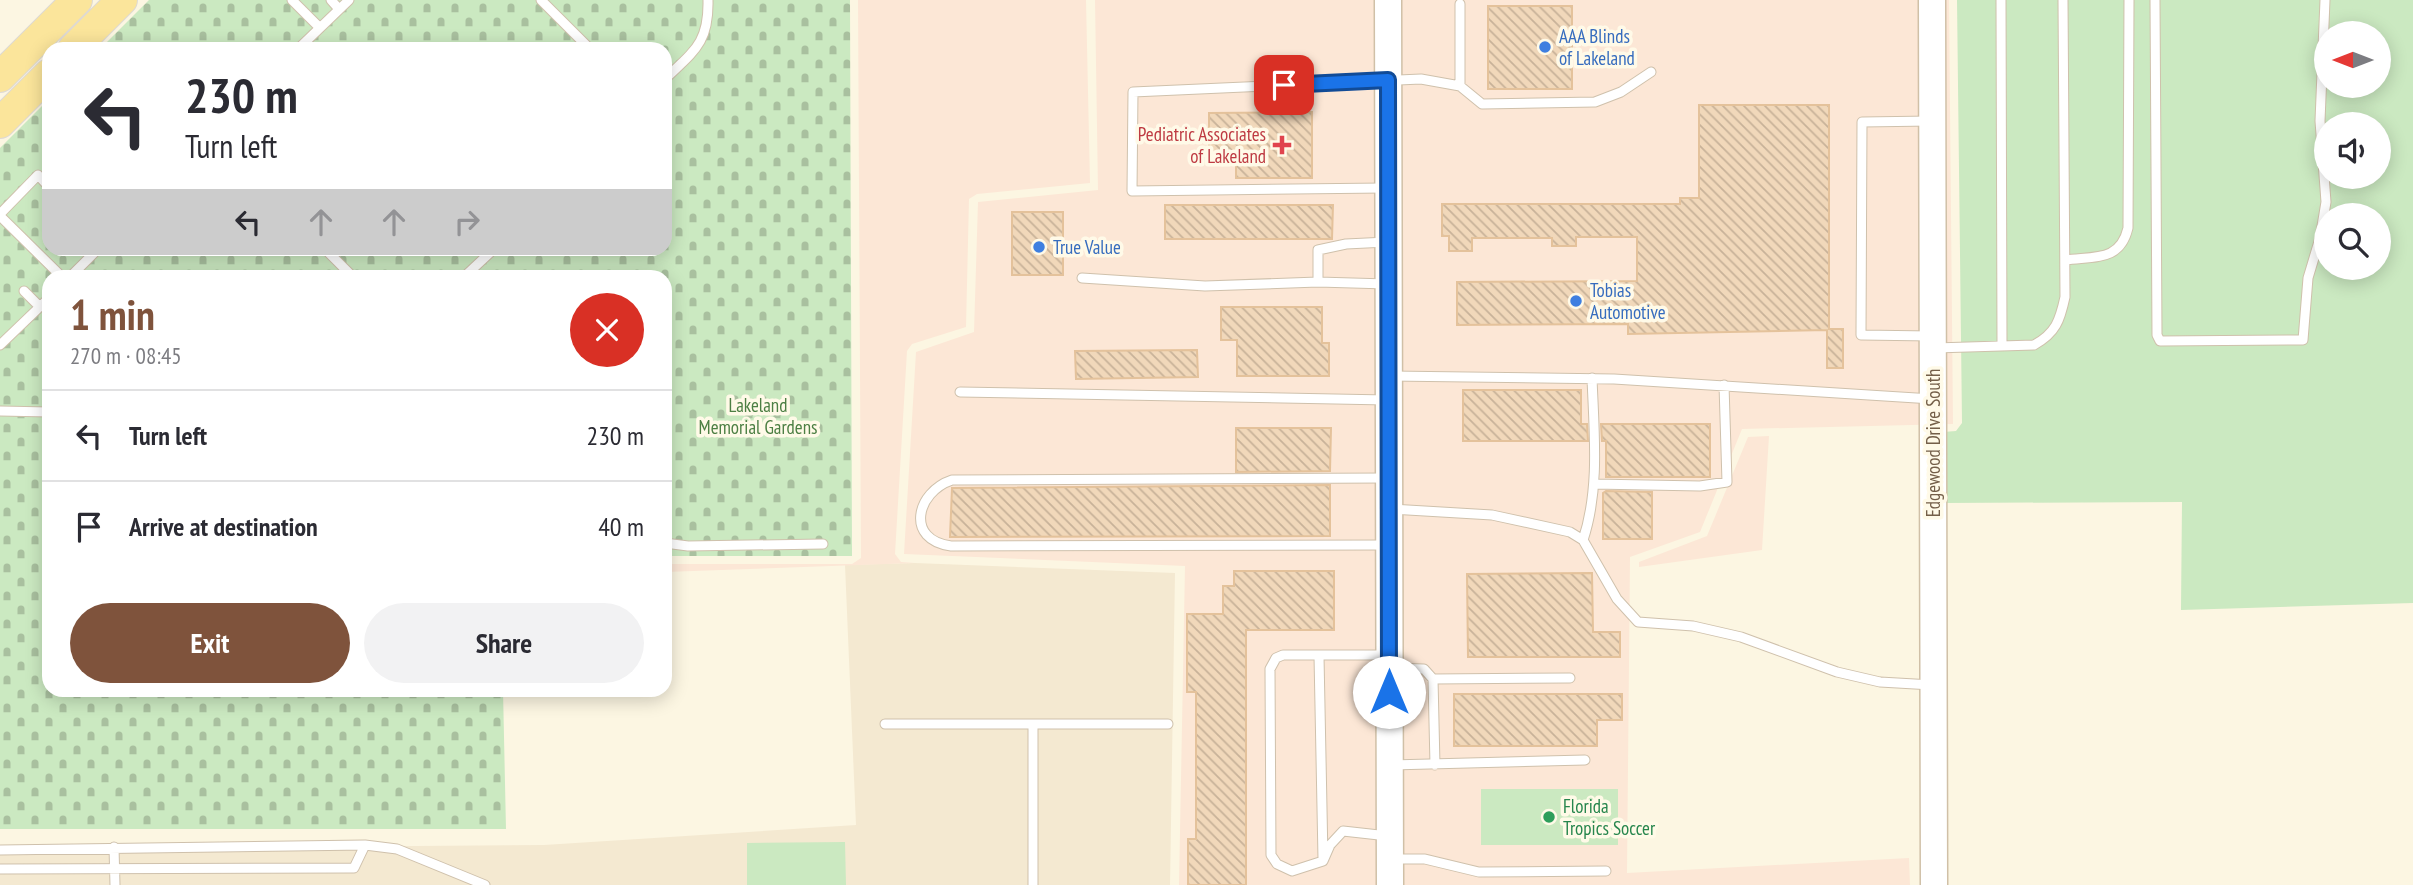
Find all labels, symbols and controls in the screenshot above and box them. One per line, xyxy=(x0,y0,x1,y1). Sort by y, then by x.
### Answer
north arrow xyxy=(2314,21,2390,98)
map controls xyxy=(2314,21,2391,280)
place label: AAA Blinds of Lakeland xyxy=(1559,24,1635,70)
marker: AAA Blinds of Lakeland xyxy=(1537,39,1553,55)
pin xyxy=(1254,55,1314,115)
text: 230 m xyxy=(185,63,298,127)
icon: arrive xyxy=(1265,66,1303,104)
icon: left xyxy=(70,70,161,161)
button: sound xyxy=(2314,112,2391,189)
place label: Pediatric Associates of Lakeland xyxy=(1138,122,1266,168)
text: Turn left xyxy=(185,125,277,167)
marker: Pediatric Associates of Lakeland xyxy=(1272,135,1292,155)
icon: left xyxy=(229,203,267,241)
icon: ahead xyxy=(302,203,340,241)
icon: ahead xyxy=(375,203,413,241)
icon: right xyxy=(448,203,486,241)
button: search xyxy=(2314,203,2391,280)
place label: True Value xyxy=(1053,235,1121,259)
marker: True Value xyxy=(1031,239,1047,255)
place label: Tobias Automotive xyxy=(1590,278,1666,324)
text: 1 min xyxy=(70,287,155,342)
button: close xyxy=(570,293,644,367)
marker: Tobias Automotive xyxy=(1568,293,1584,309)
text: 270 m · 08:45 xyxy=(70,341,182,370)
street label: Edgewood Drive South xyxy=(1921,369,1945,517)
park label: Lakeland Memorial Gardens xyxy=(699,393,817,439)
icon: left xyxy=(70,417,108,455)
text: Turn left xyxy=(129,419,207,452)
text: 230 m xyxy=(586,419,644,452)
icon: arrive xyxy=(70,508,108,546)
text: Arrive at destination xyxy=(129,510,318,543)
text: 40 m xyxy=(598,510,644,543)
button: Exit xyxy=(70,603,350,683)
button: Share xyxy=(364,603,644,683)
position arrow xyxy=(1352,655,1426,729)
place label: Florida Tropics Soccer xyxy=(1563,794,1656,840)
marker: Florida Tropics Soccer xyxy=(1541,809,1557,825)

